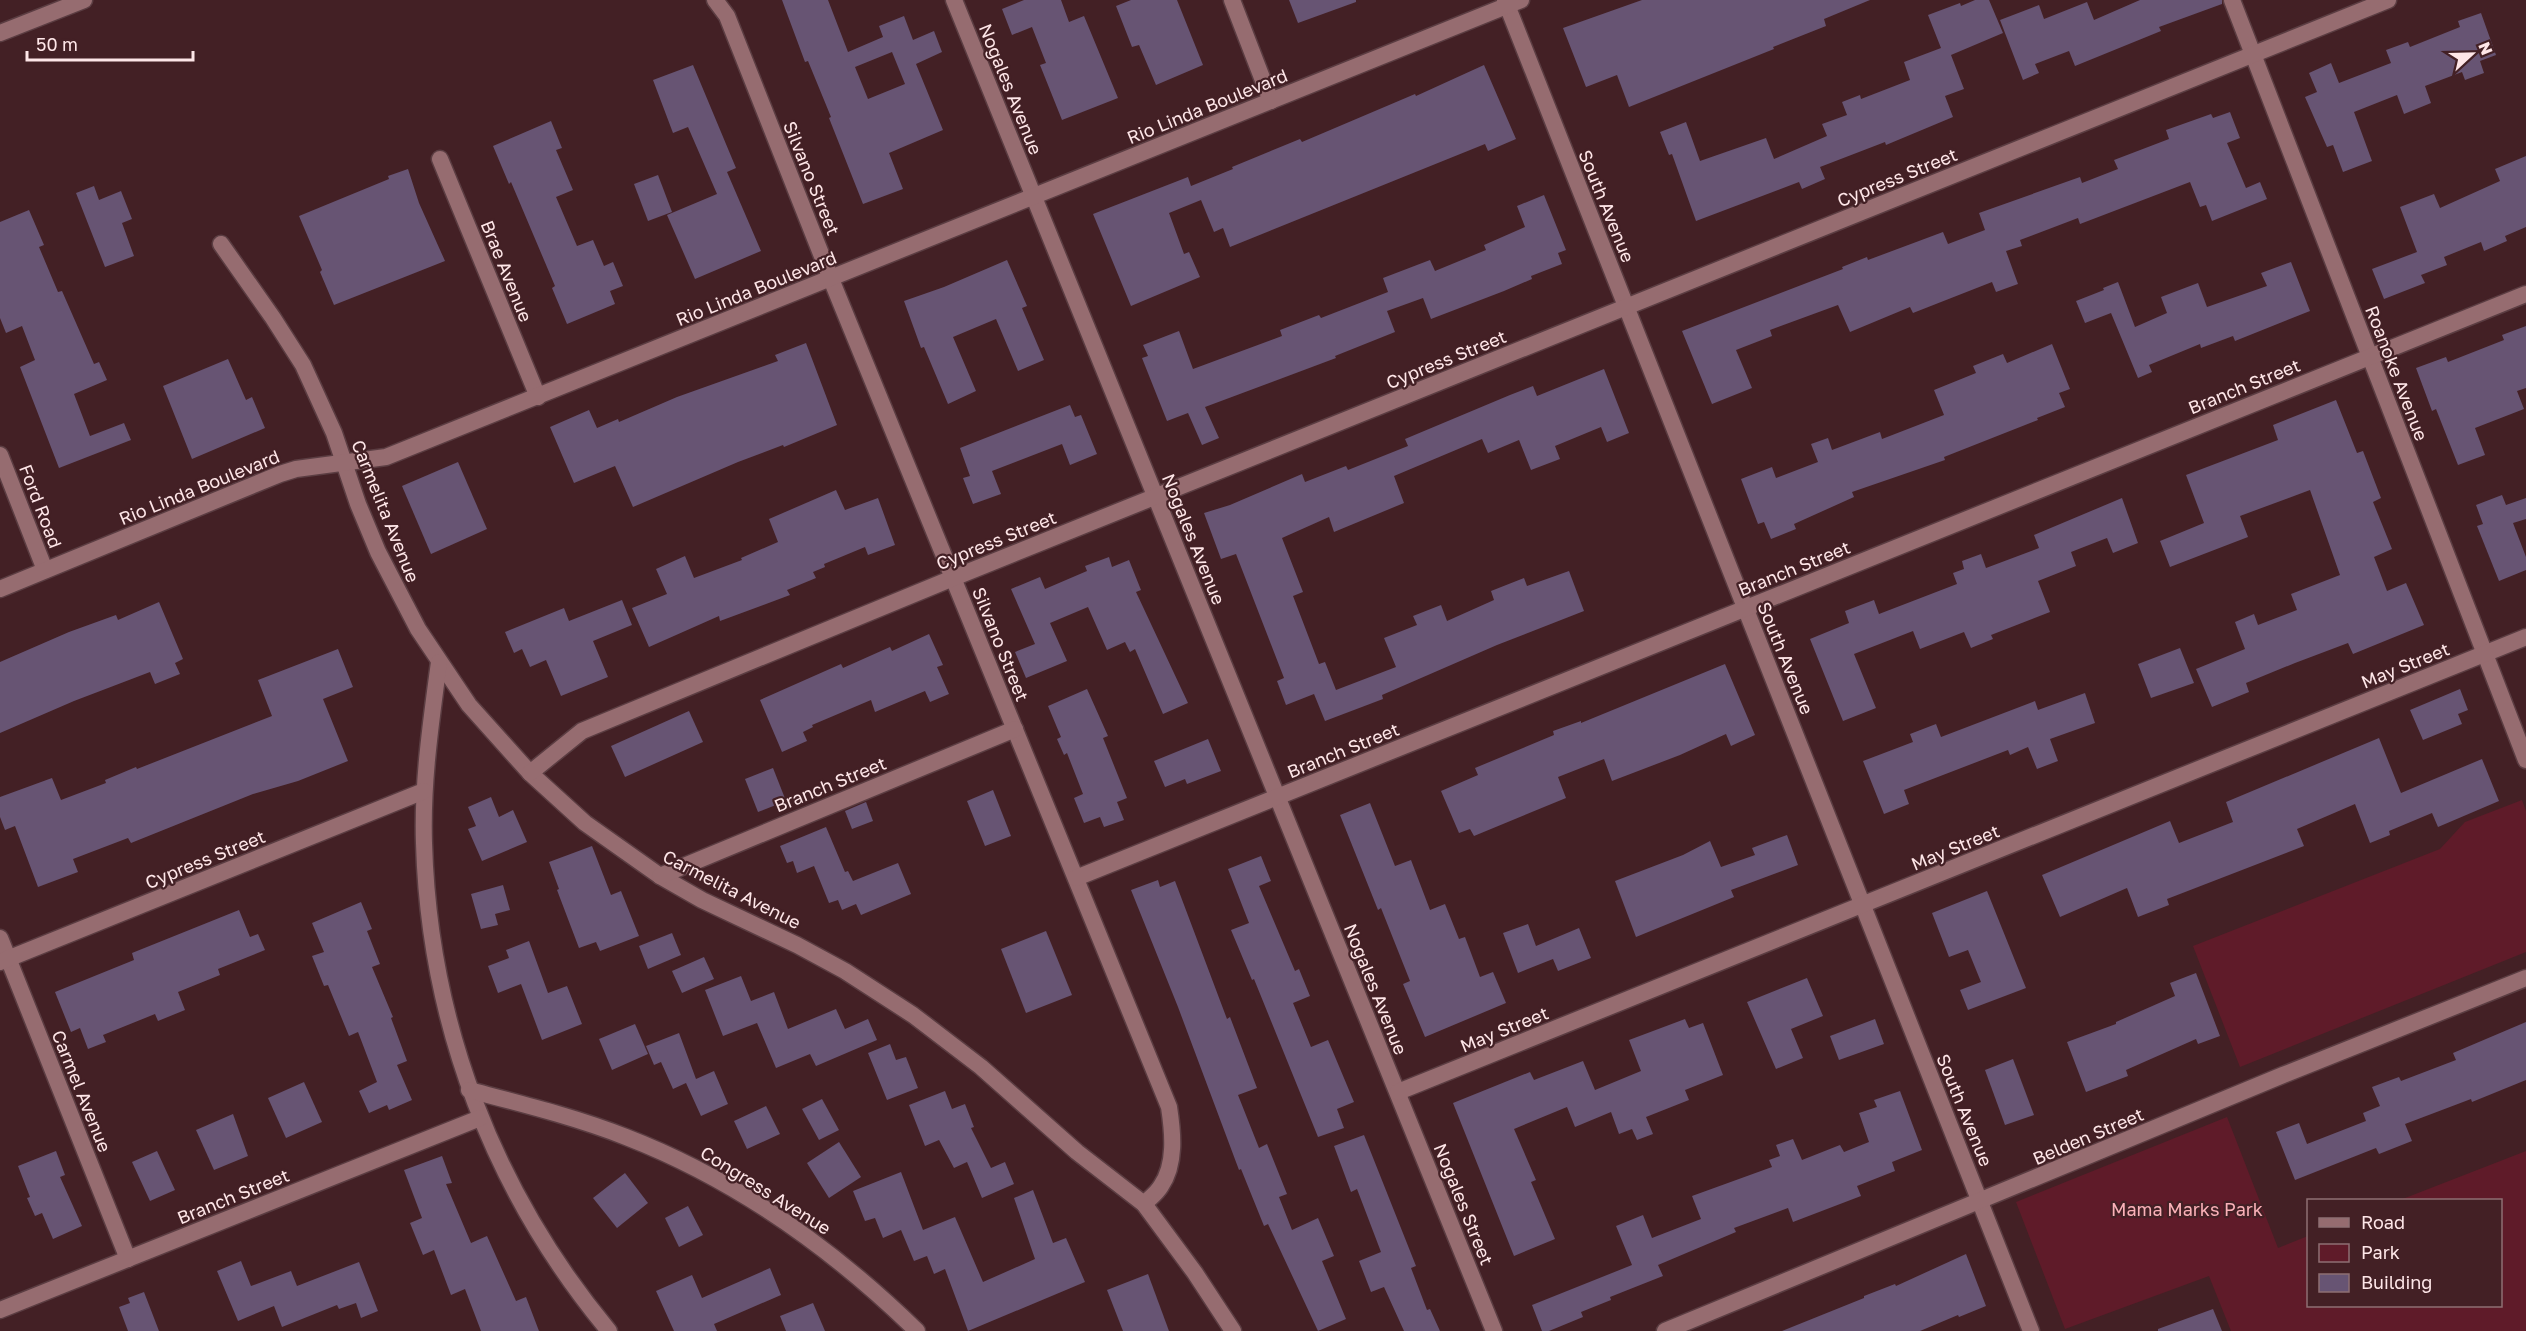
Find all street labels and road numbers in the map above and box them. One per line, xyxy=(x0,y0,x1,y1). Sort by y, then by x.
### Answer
street label: Nogales Avenue xyxy=(975,20,1047,158)
street label: Rio Linda Boulevard xyxy=(1123,64,1291,148)
street label: Silvano Street xyxy=(779,118,845,238)
street label: Cypress Street xyxy=(1834,143,1960,211)
street label: South Avenue xyxy=(1574,146,1640,266)
street label: Brae Avenue xyxy=(477,217,537,325)
street label: Rio Linda Boulevard xyxy=(672,246,840,330)
street label: Roanoke Avenue xyxy=(2361,302,2433,444)
street label: Cypress Street xyxy=(1383,325,1509,393)
street label: Branch Street xyxy=(2185,354,2303,418)
street label: Carmelita Avenue xyxy=(347,437,425,585)
street label: Rio Linda Boulevard xyxy=(115,445,283,529)
street label: Ford Road xyxy=(15,461,67,551)
street label: Nogales Avenue xyxy=(1158,470,1230,608)
street label: Cypress Street xyxy=(933,506,1059,574)
street label: Branch Street xyxy=(1735,536,1853,600)
street label: Silvano Street xyxy=(968,584,1034,704)
street label: South Avenue xyxy=(1753,598,1819,718)
street label: May Street xyxy=(2358,637,2452,693)
street label: Branch Street xyxy=(1284,718,1402,782)
street label: Branch Street xyxy=(771,752,889,816)
street label: May Street xyxy=(1908,819,2002,875)
street label: Cypress Street xyxy=(142,825,268,893)
street label: Carmelita Avenue xyxy=(659,845,805,933)
street label: Nogales Avenue xyxy=(1340,920,1412,1058)
street label: May Street xyxy=(1457,1001,1551,1057)
street label: Carmel Avenue xyxy=(48,1027,116,1155)
street label: South Avenue xyxy=(1932,1050,1998,1170)
street label: Belden Street xyxy=(2029,1103,2147,1169)
street label: Nogales Street xyxy=(1430,1140,1498,1268)
street label: Congress Avenue xyxy=(697,1141,835,1239)
street label: Branch Street xyxy=(174,1164,292,1228)

